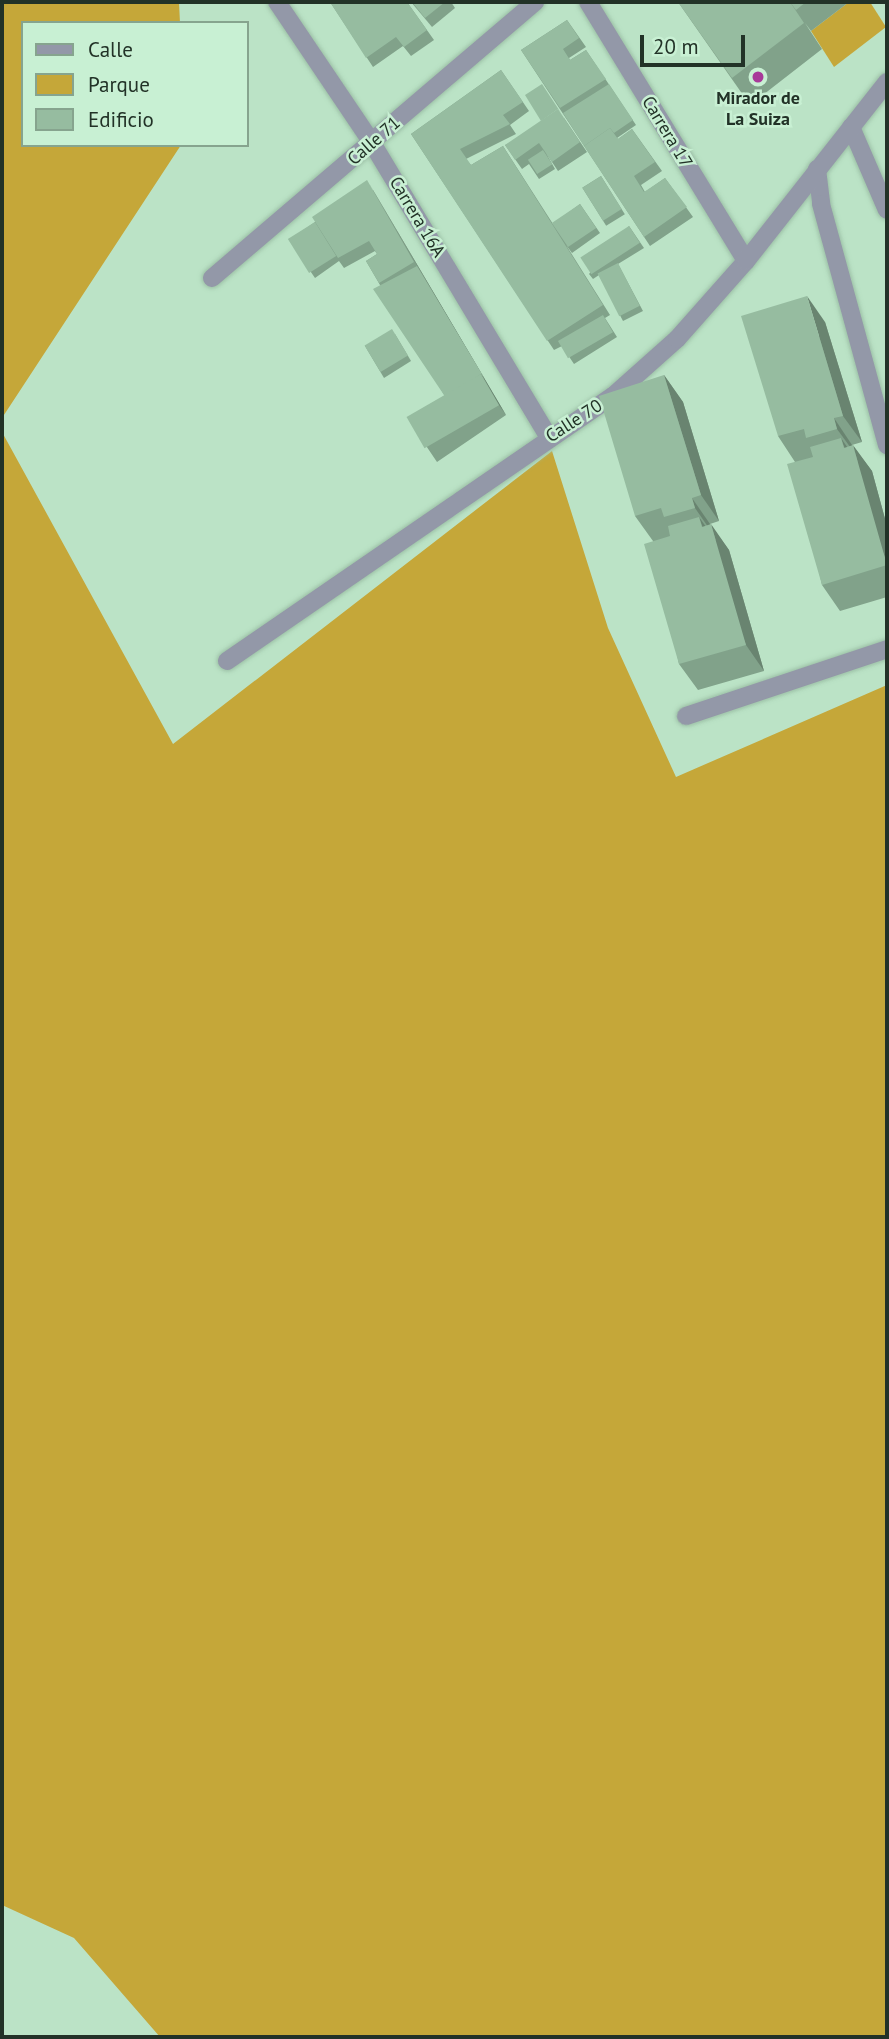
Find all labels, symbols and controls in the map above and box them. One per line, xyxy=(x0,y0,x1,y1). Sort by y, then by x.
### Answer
legend xyxy=(21,21,248,147)
scale bar xyxy=(644,21,749,65)
text: 20 m xyxy=(653,33,699,60)
text: Calle xyxy=(88,36,133,63)
marker: Mirador de La Suiza xyxy=(750,69,766,85)
text: Parque xyxy=(88,71,150,98)
place label: Mirador de La Suiza xyxy=(716,88,800,130)
street label: Carrera 17 xyxy=(637,92,697,172)
text: Edificio xyxy=(88,106,154,133)
street label: Calle 71 xyxy=(343,112,405,170)
street label: Carrera 16A xyxy=(384,173,450,261)
street label: Calle 70 xyxy=(542,395,606,447)

